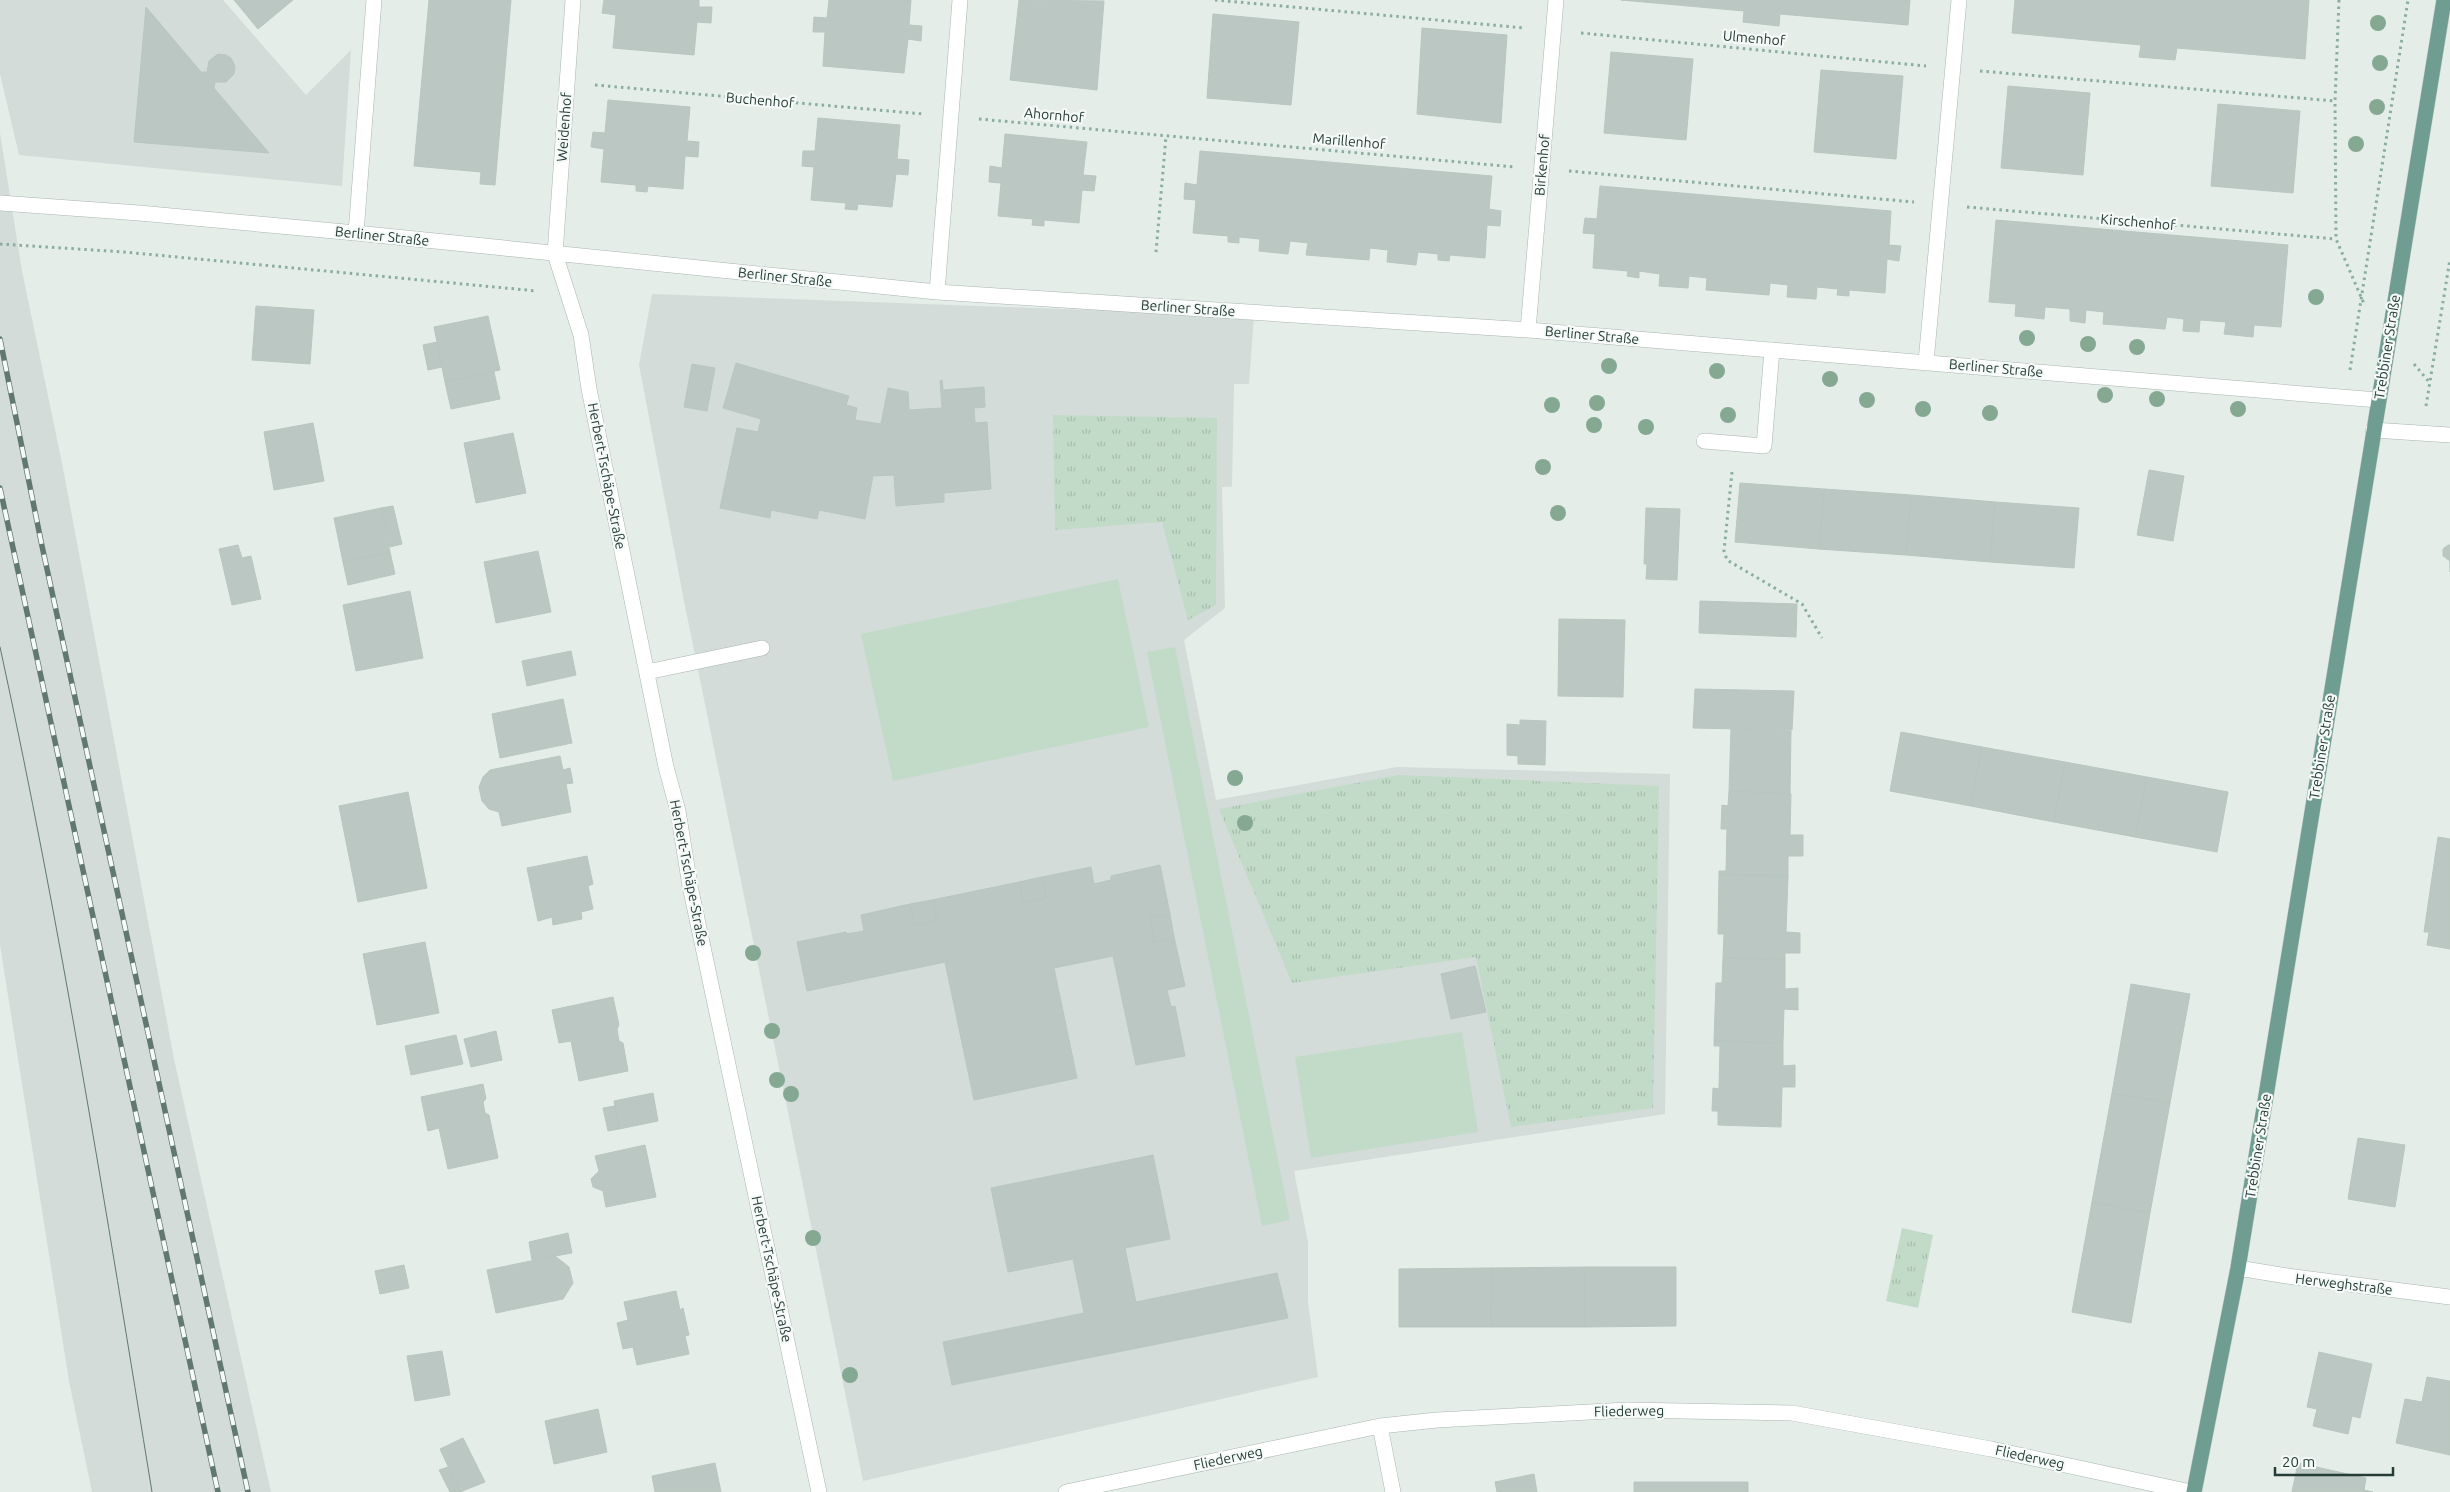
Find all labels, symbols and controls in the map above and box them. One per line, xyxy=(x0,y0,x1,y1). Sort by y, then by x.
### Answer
street label: Ulmenhof xyxy=(1722,27,1787,49)
street label: Buchenhof xyxy=(725,89,796,111)
street label: Weidenhof xyxy=(554,91,574,162)
street label: Ahornhof xyxy=(1023,104,1085,126)
street label: Marillenhof xyxy=(1312,130,1387,152)
street label: Birkenhof xyxy=(1531,133,1553,196)
street label: Kirschenhof xyxy=(2100,211,2177,233)
street label: Berliner Straße xyxy=(334,223,430,249)
street label: Berliner Straße xyxy=(737,264,833,290)
street label: Trebbiner Straße xyxy=(2371,293,2403,401)
street label: Berliner Straße xyxy=(1140,297,1236,319)
street label: Berliner Straße xyxy=(1544,323,1640,347)
street label: Berliner Straße xyxy=(1948,356,2044,380)
street label: Herbert-Tschäpe-Straße xyxy=(585,401,629,551)
street label: Trebbiner Straße xyxy=(2306,693,2338,801)
street label: Herbert-Tschäpe-Straße xyxy=(667,798,711,948)
street label: Trebbiner Straße xyxy=(2242,1092,2274,1200)
street label: Herbert-Tschäpe-Straße xyxy=(749,1194,795,1344)
street label: Herweghstraße xyxy=(2294,1270,2394,1298)
street label: Fliederweg xyxy=(1594,1402,1664,1420)
street label: Fliederweg xyxy=(1994,1442,2066,1472)
street label: Fliederweg xyxy=(1192,1443,1264,1473)
scale bar xyxy=(2275,1444,2392,1476)
text: 20 m xyxy=(2282,1453,2315,1470)

